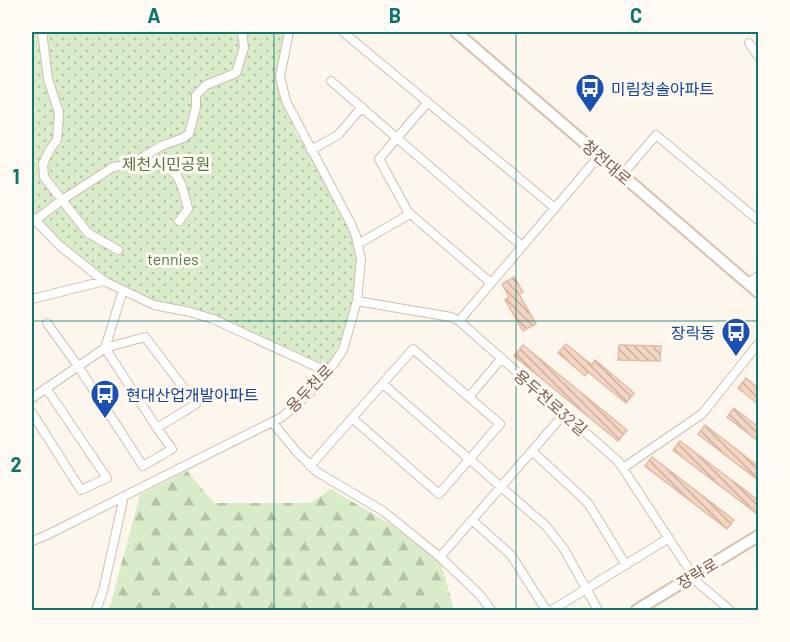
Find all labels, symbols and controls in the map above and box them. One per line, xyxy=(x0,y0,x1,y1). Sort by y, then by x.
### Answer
text: A xyxy=(147,3,161,27)
text: B xyxy=(389,3,401,27)
text: C xyxy=(630,3,642,27)
bus stop icon: 미림청솔아파트 xyxy=(574,72,606,114)
place label: 미림청솔아파트 xyxy=(611,79,714,98)
street label: 청전대로 xyxy=(579,136,636,189)
park label: 제천시민공원 xyxy=(122,154,210,173)
text: 1 xyxy=(12,164,20,188)
park label: tennies xyxy=(147,249,199,268)
bus stop icon: 장락동 xyxy=(720,316,752,358)
place label: 장락동 xyxy=(671,323,715,342)
street label: 용두천로 xyxy=(282,360,336,416)
street label: 용두천로32길 xyxy=(511,365,591,439)
bus stop icon: 현대산업개발아파트 xyxy=(89,378,121,420)
place label: 현대산업개발아파트 xyxy=(126,385,258,404)
text: 2 xyxy=(10,452,22,476)
street label: 장락로 xyxy=(673,553,721,593)

